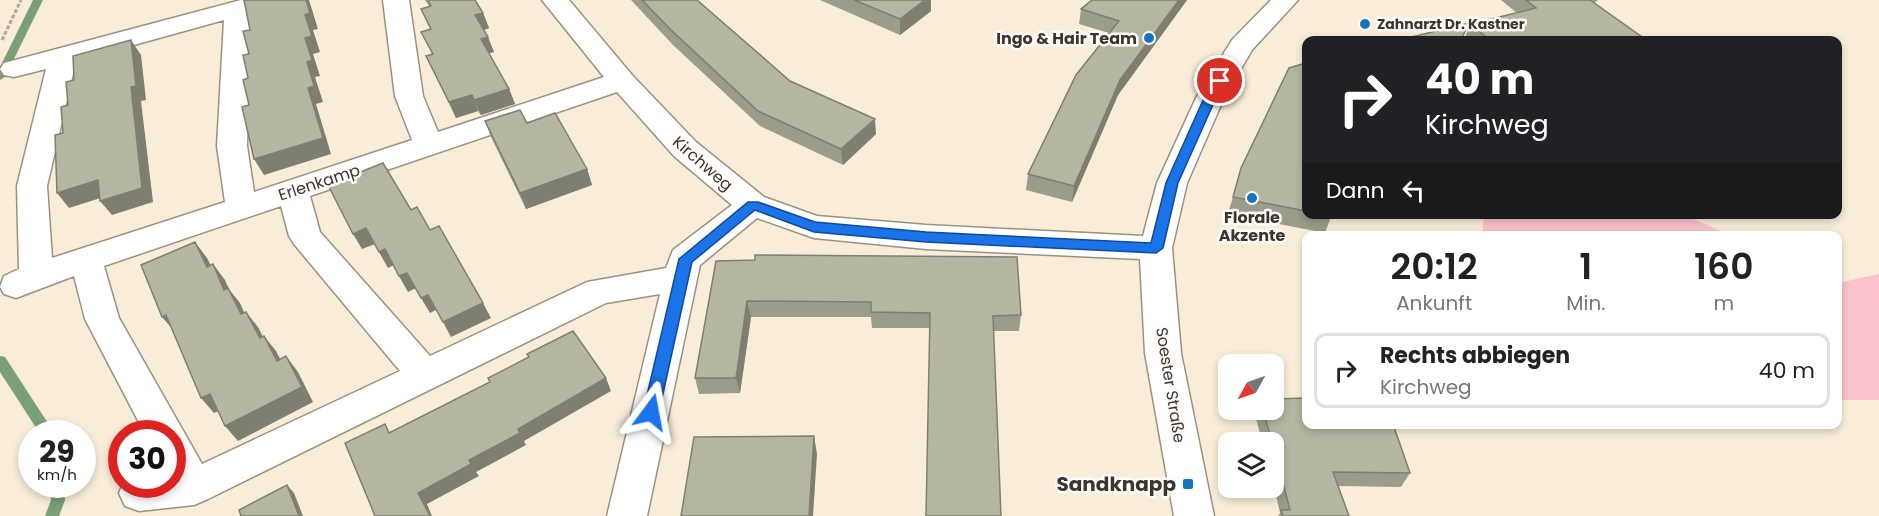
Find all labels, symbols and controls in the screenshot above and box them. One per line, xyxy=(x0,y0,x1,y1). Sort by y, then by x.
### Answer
place label: Zahnarzt Dr. Kastner xyxy=(1377,14,1525,34)
marker: Zahnarzt Dr. Kastner xyxy=(1358,17,1372,31)
place label: Ingo & Hair Team xyxy=(996,27,1137,50)
marker: Ingo & Hair Team xyxy=(1142,31,1156,45)
text: 40 m xyxy=(1425,50,1534,109)
pin xyxy=(1194,55,1245,106)
icon: right xyxy=(1326,60,1404,138)
icon: arrive xyxy=(1203,64,1236,97)
text: Kirchweg xyxy=(1425,106,1549,143)
street label: Kirchweg xyxy=(667,131,738,196)
street label: Erlenkamp xyxy=(275,158,363,206)
icon: left xyxy=(1397,174,1430,207)
text: Dann xyxy=(1326,175,1385,206)
marker: Florale Akzente xyxy=(1245,191,1259,205)
place label: Florale Akzente xyxy=(1219,206,1285,247)
text: 20:12 xyxy=(1391,241,1478,292)
text: 1 xyxy=(1579,241,1592,292)
text: 160 xyxy=(1694,241,1753,292)
text: Ankunft xyxy=(1396,289,1472,317)
text: Min. xyxy=(1566,289,1605,317)
text: m xyxy=(1713,289,1734,317)
street label: Soester Straße xyxy=(1150,326,1191,445)
text: Rechts abbiegen xyxy=(1380,340,1570,371)
north arrow xyxy=(1218,354,1284,420)
map controls xyxy=(1218,354,1284,498)
icon: right xyxy=(1329,354,1362,387)
text: 40 m xyxy=(1759,355,1815,386)
text: Kirchweg xyxy=(1380,373,1472,401)
position arrow xyxy=(619,380,683,444)
speed limit sign: 30 xyxy=(108,420,186,498)
text: 29 xyxy=(39,430,75,473)
button: layers xyxy=(1218,432,1284,498)
text: km/h xyxy=(37,464,77,485)
place label: Sandknapp xyxy=(1056,470,1176,498)
marker: Sandknapp xyxy=(1181,477,1195,491)

